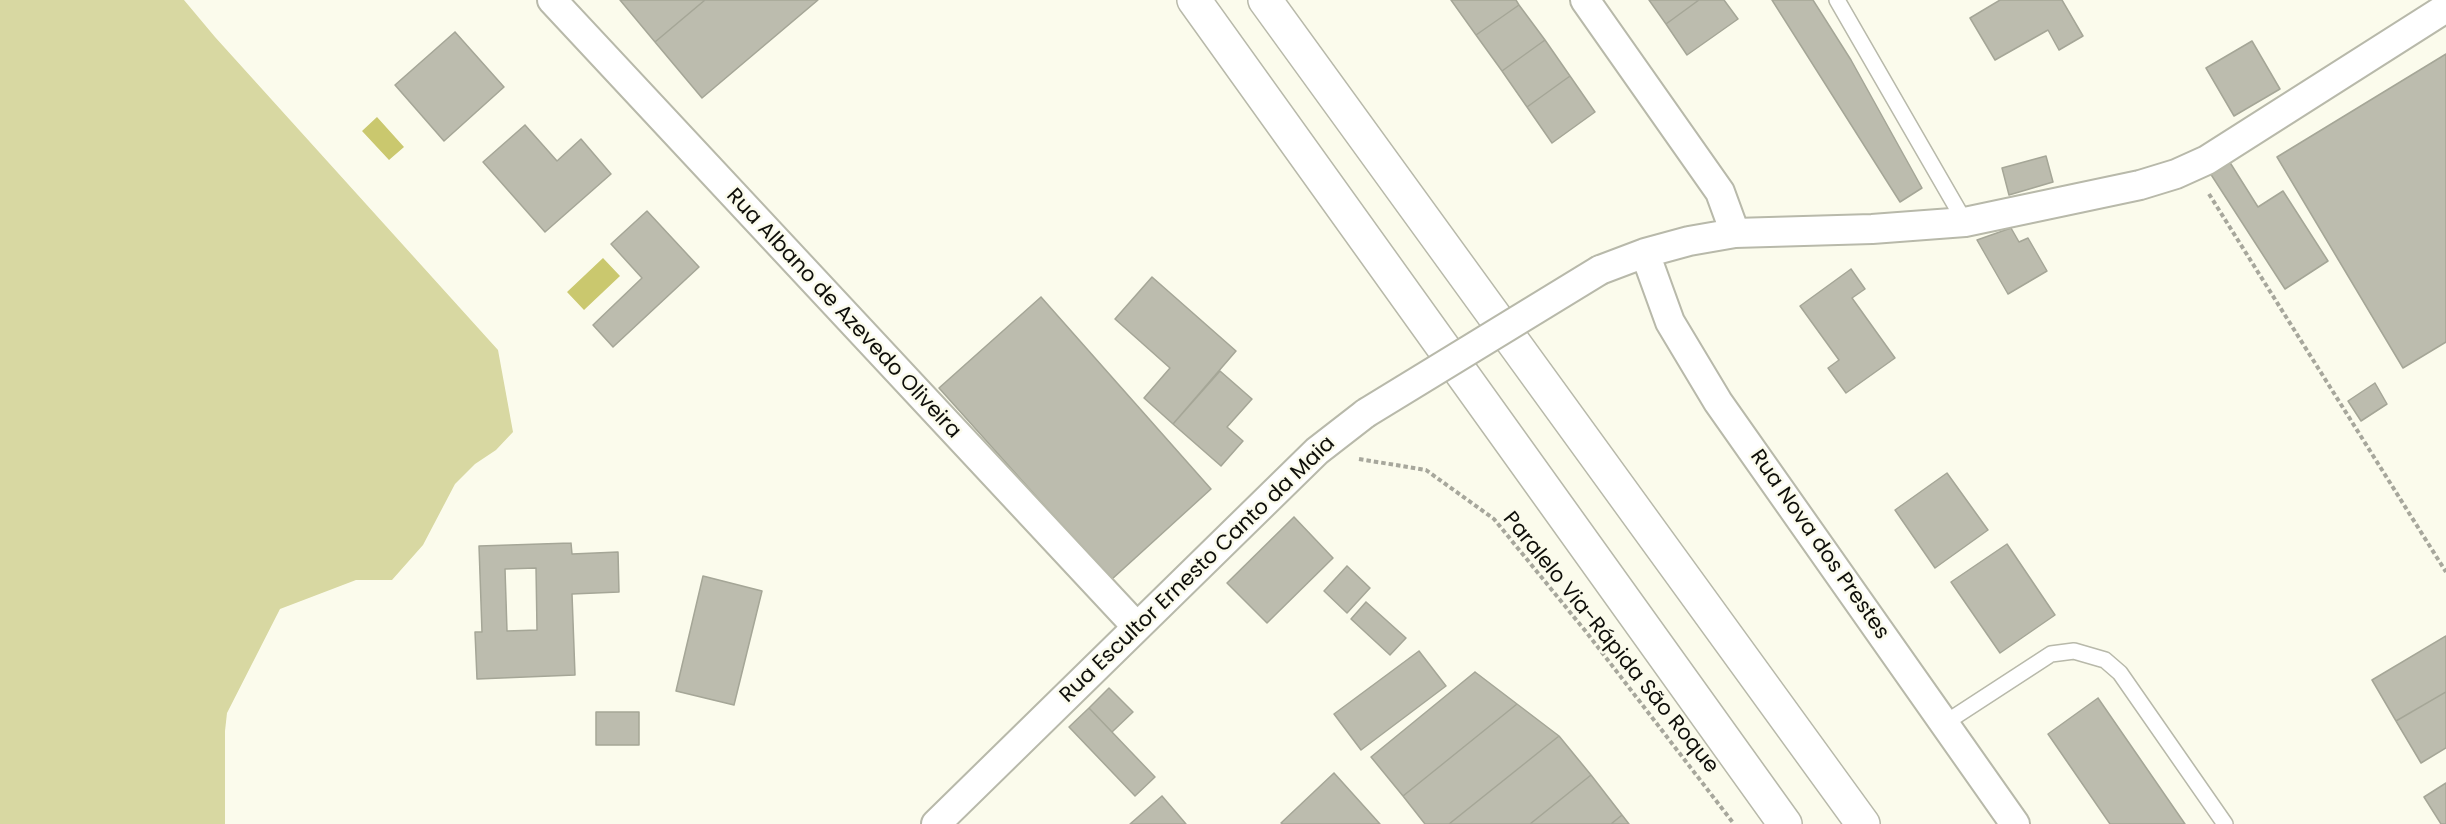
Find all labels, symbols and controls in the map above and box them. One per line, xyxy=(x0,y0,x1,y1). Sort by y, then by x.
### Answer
street label: Rua Albano de Azevedo Oliveira xyxy=(720,184,966,444)
street label: Rua Escultor Ernesto Canto da Maia xyxy=(1055,432,1341,708)
street label: Rua Nova dos Prestes xyxy=(1744,445,1894,645)
street label: Paralelo Via-Rápida São Roque xyxy=(1497,507,1723,779)

